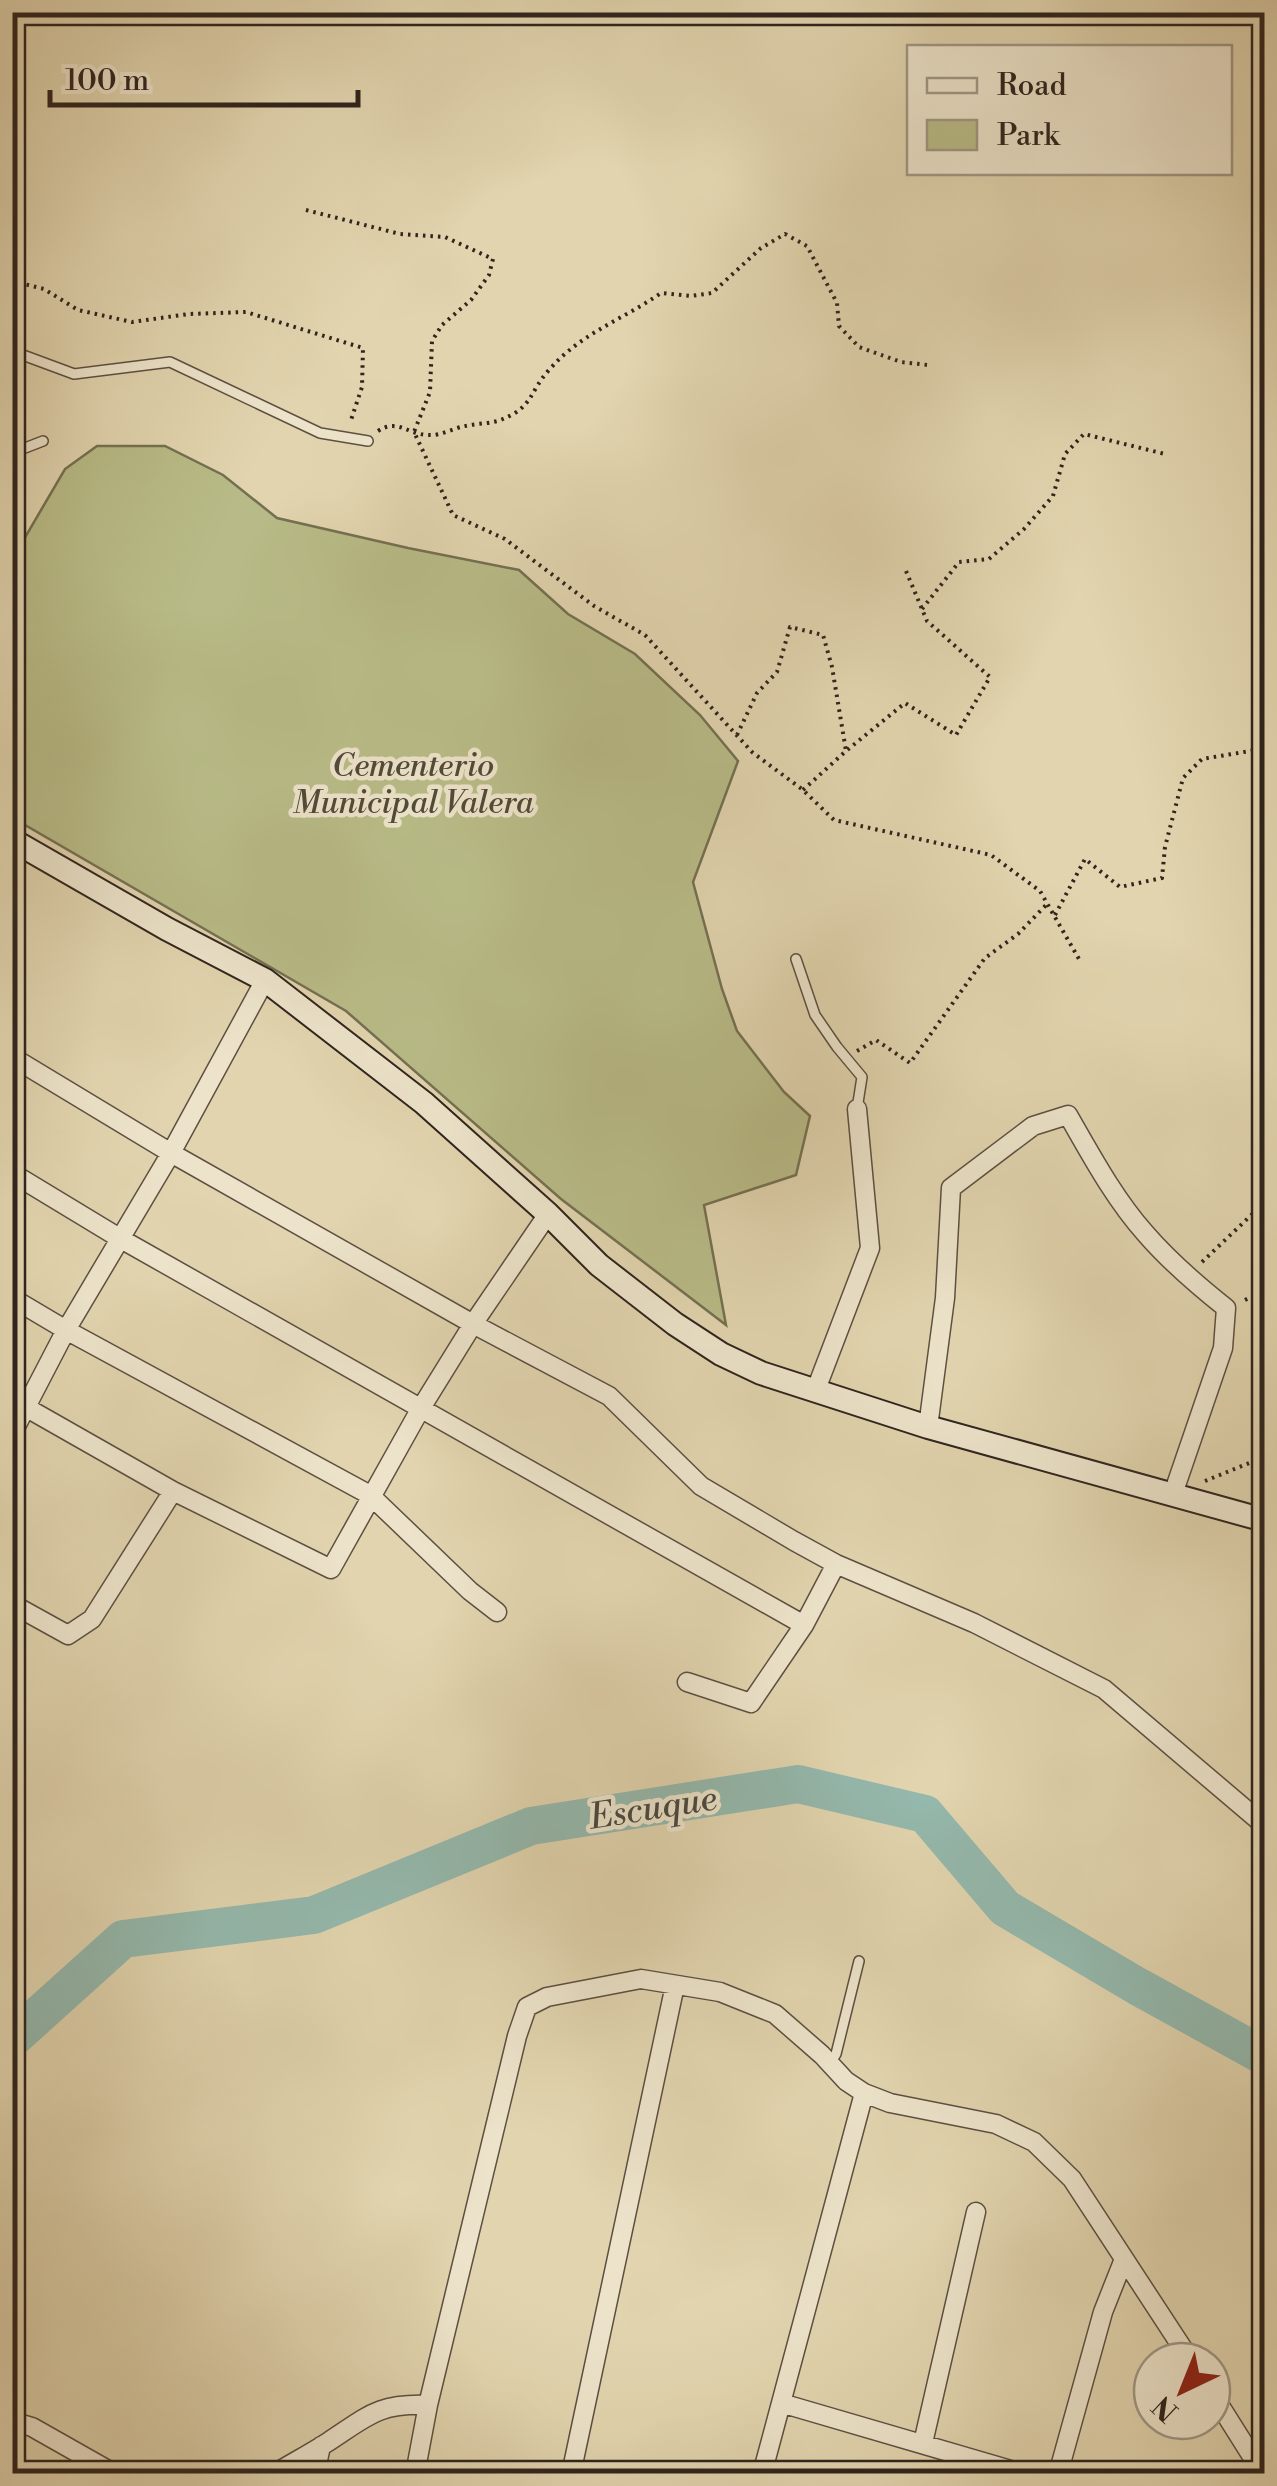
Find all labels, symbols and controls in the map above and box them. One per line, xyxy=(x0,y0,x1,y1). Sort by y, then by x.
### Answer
scale bar xyxy=(50,45,358,107)
legend xyxy=(907,45,1232,175)
text: 100 m xyxy=(65,62,149,100)
text: Road xyxy=(997,67,1067,105)
text: Park xyxy=(997,117,1061,155)
park label: Cementerio Municipal Valera xyxy=(292,746,534,823)
water label: Escuque xyxy=(585,1777,720,1840)
north arrow xyxy=(1132,2341,1232,2441)
text: N xyxy=(1146,2388,1186,2429)

